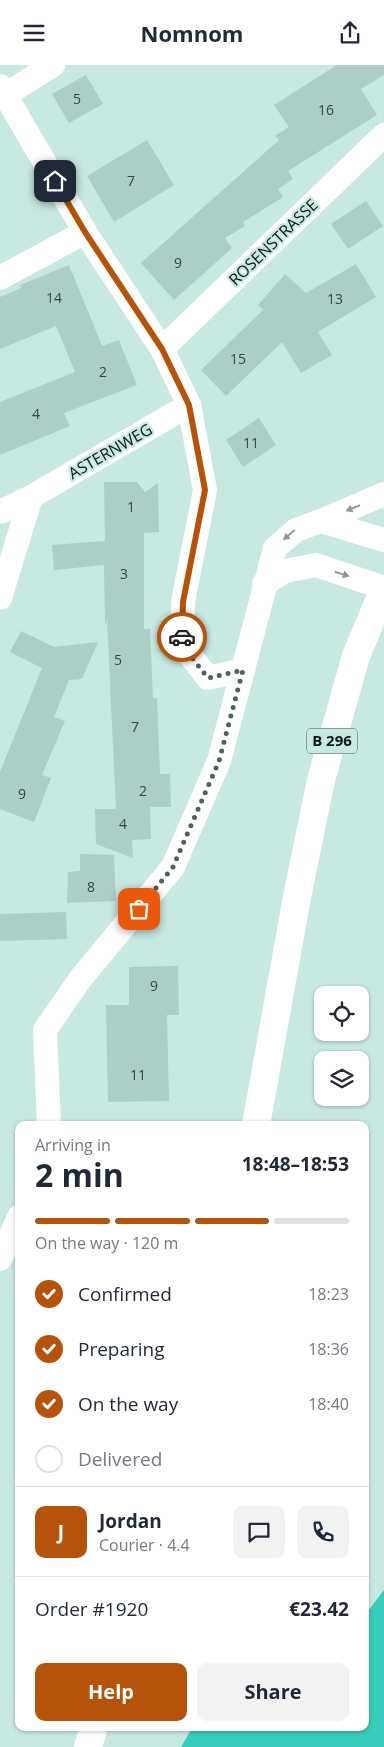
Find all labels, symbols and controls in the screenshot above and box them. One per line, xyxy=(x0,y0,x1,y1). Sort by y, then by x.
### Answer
text: Nomnom xyxy=(141,18,243,48)
icon: menu xyxy=(20,19,48,47)
icon: share xyxy=(336,19,364,47)
house number: 5 xyxy=(73,89,81,108)
house number: 16 xyxy=(318,100,334,119)
pin xyxy=(34,160,76,202)
icon: home xyxy=(41,167,69,195)
house number: 7 xyxy=(127,171,135,190)
street label: ROSENSTRASSE xyxy=(224,194,322,290)
house number: 9 xyxy=(174,253,182,272)
house number: 14 xyxy=(46,288,62,307)
house number: 13 xyxy=(327,289,343,308)
house number: 15 xyxy=(230,349,246,368)
house number: 2 xyxy=(99,362,107,381)
house number: 4 xyxy=(32,404,40,423)
street label: ASTERNWEG xyxy=(64,418,156,484)
house number: 11 xyxy=(243,433,259,452)
house number: 1 xyxy=(127,497,135,516)
one-way arrow xyxy=(346,504,360,512)
one-way arrow xyxy=(283,530,296,541)
house number: 3 xyxy=(120,564,128,583)
one-way arrow xyxy=(335,570,350,578)
courier xyxy=(157,612,207,662)
icon: car xyxy=(168,623,196,651)
house number: 5 xyxy=(114,650,122,669)
house number: 7 xyxy=(131,717,139,736)
road number: B 296 xyxy=(307,729,357,753)
house number: 2 xyxy=(139,781,147,800)
house number: 9 xyxy=(18,784,26,803)
house number: 4 xyxy=(119,814,127,833)
house number: 8 xyxy=(87,877,95,896)
pin xyxy=(118,888,160,930)
icon: bag xyxy=(125,895,153,923)
house number: 9 xyxy=(150,976,158,995)
map controls xyxy=(314,986,369,1106)
button: locate xyxy=(314,986,369,1041)
button: layers xyxy=(314,1051,369,1106)
house number: 11 xyxy=(130,1065,146,1084)
text: Arriving in xyxy=(35,1134,111,1156)
text: 18:48–18:53 xyxy=(242,1151,349,1177)
text: 2 min xyxy=(35,1153,124,1196)
text: On the way · 120 m xyxy=(35,1232,178,1254)
icon: check xyxy=(35,1280,63,1308)
text: Confirmed xyxy=(78,1281,172,1307)
text: 18:23 xyxy=(308,1283,349,1305)
icon: check xyxy=(35,1335,63,1363)
text: Preparing xyxy=(78,1336,165,1362)
text: 18:36 xyxy=(308,1338,349,1360)
icon: check xyxy=(35,1390,63,1418)
text: On the way xyxy=(78,1391,178,1417)
text: 18:40 xyxy=(308,1393,349,1415)
text: Delivered xyxy=(78,1446,162,1472)
button: chat xyxy=(233,1506,285,1558)
button: phone xyxy=(297,1506,349,1558)
text: Jordan xyxy=(99,1508,162,1534)
text: J xyxy=(58,1519,64,1545)
text: Courier · 4.4 xyxy=(99,1534,190,1556)
text: Order #1920 xyxy=(35,1596,148,1622)
text: €23.42 xyxy=(289,1596,349,1622)
button: Help xyxy=(35,1663,187,1721)
button: Share xyxy=(197,1663,349,1721)

